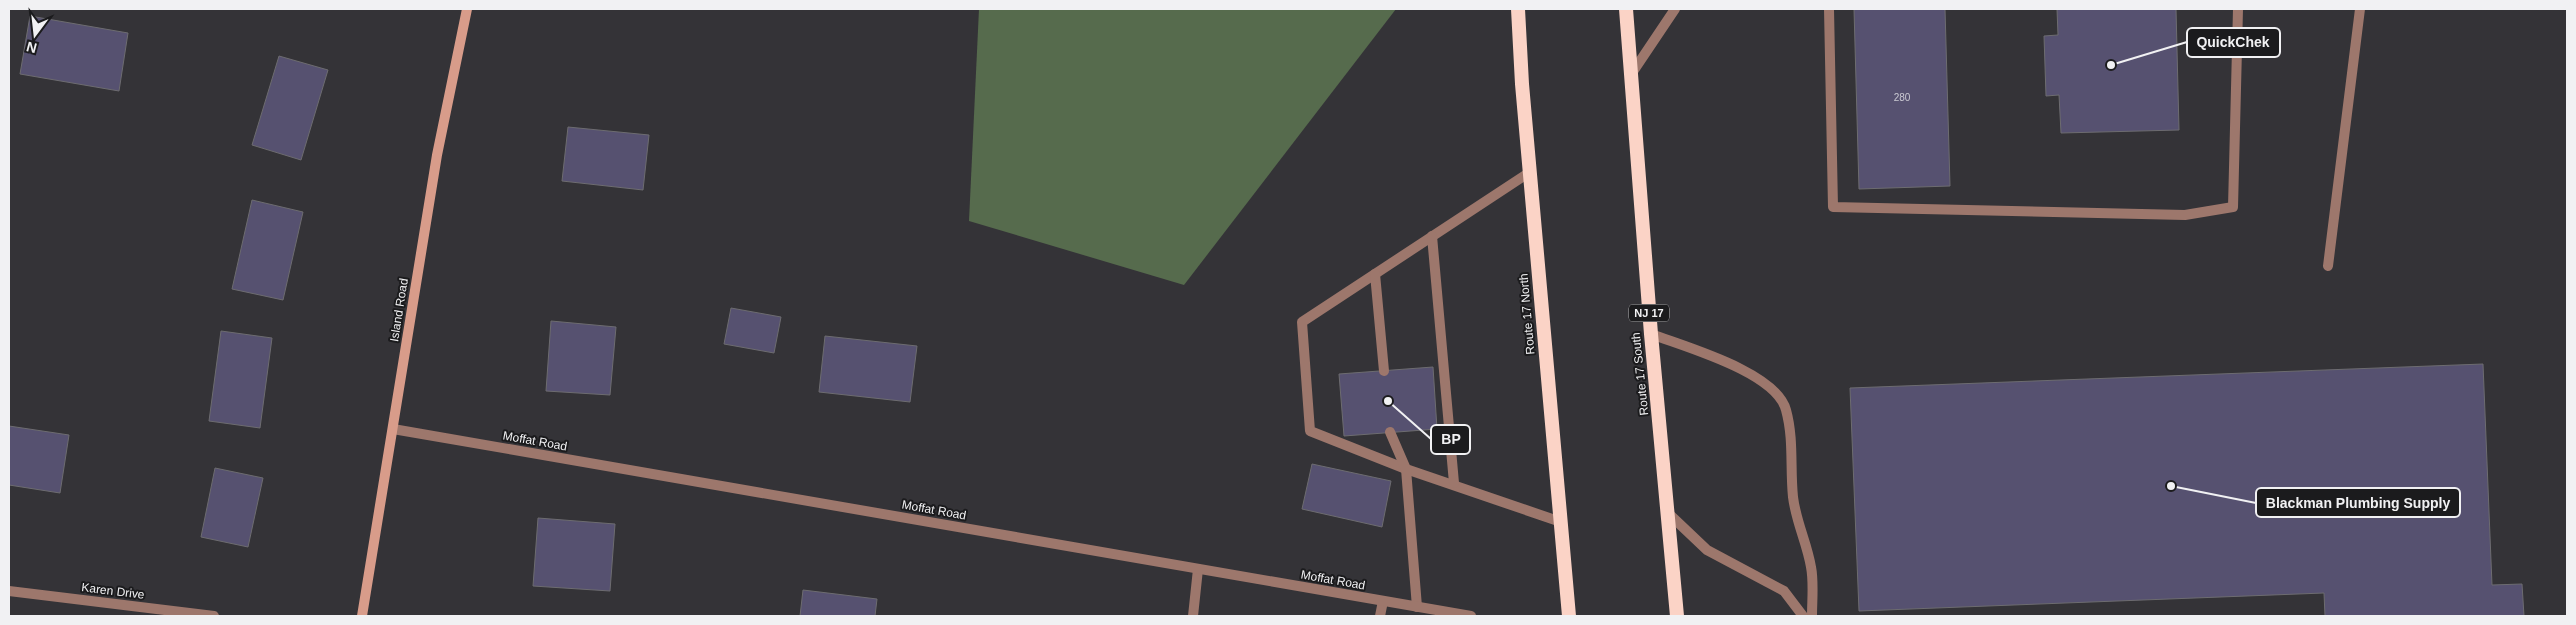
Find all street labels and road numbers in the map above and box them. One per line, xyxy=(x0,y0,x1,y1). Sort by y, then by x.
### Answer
street label: Route 17 North xyxy=(1516,273,1538,355)
street label: Island Road xyxy=(387,277,411,343)
road number: NJ 17 xyxy=(1629,304,1669,322)
street label: Route 17 South xyxy=(1629,332,1651,416)
street label: Moffat Road xyxy=(502,428,568,454)
street label: Moffat Road xyxy=(901,497,967,523)
street label: Moffat Road xyxy=(1300,567,1366,593)
street label: Karen Drive xyxy=(81,580,146,602)

